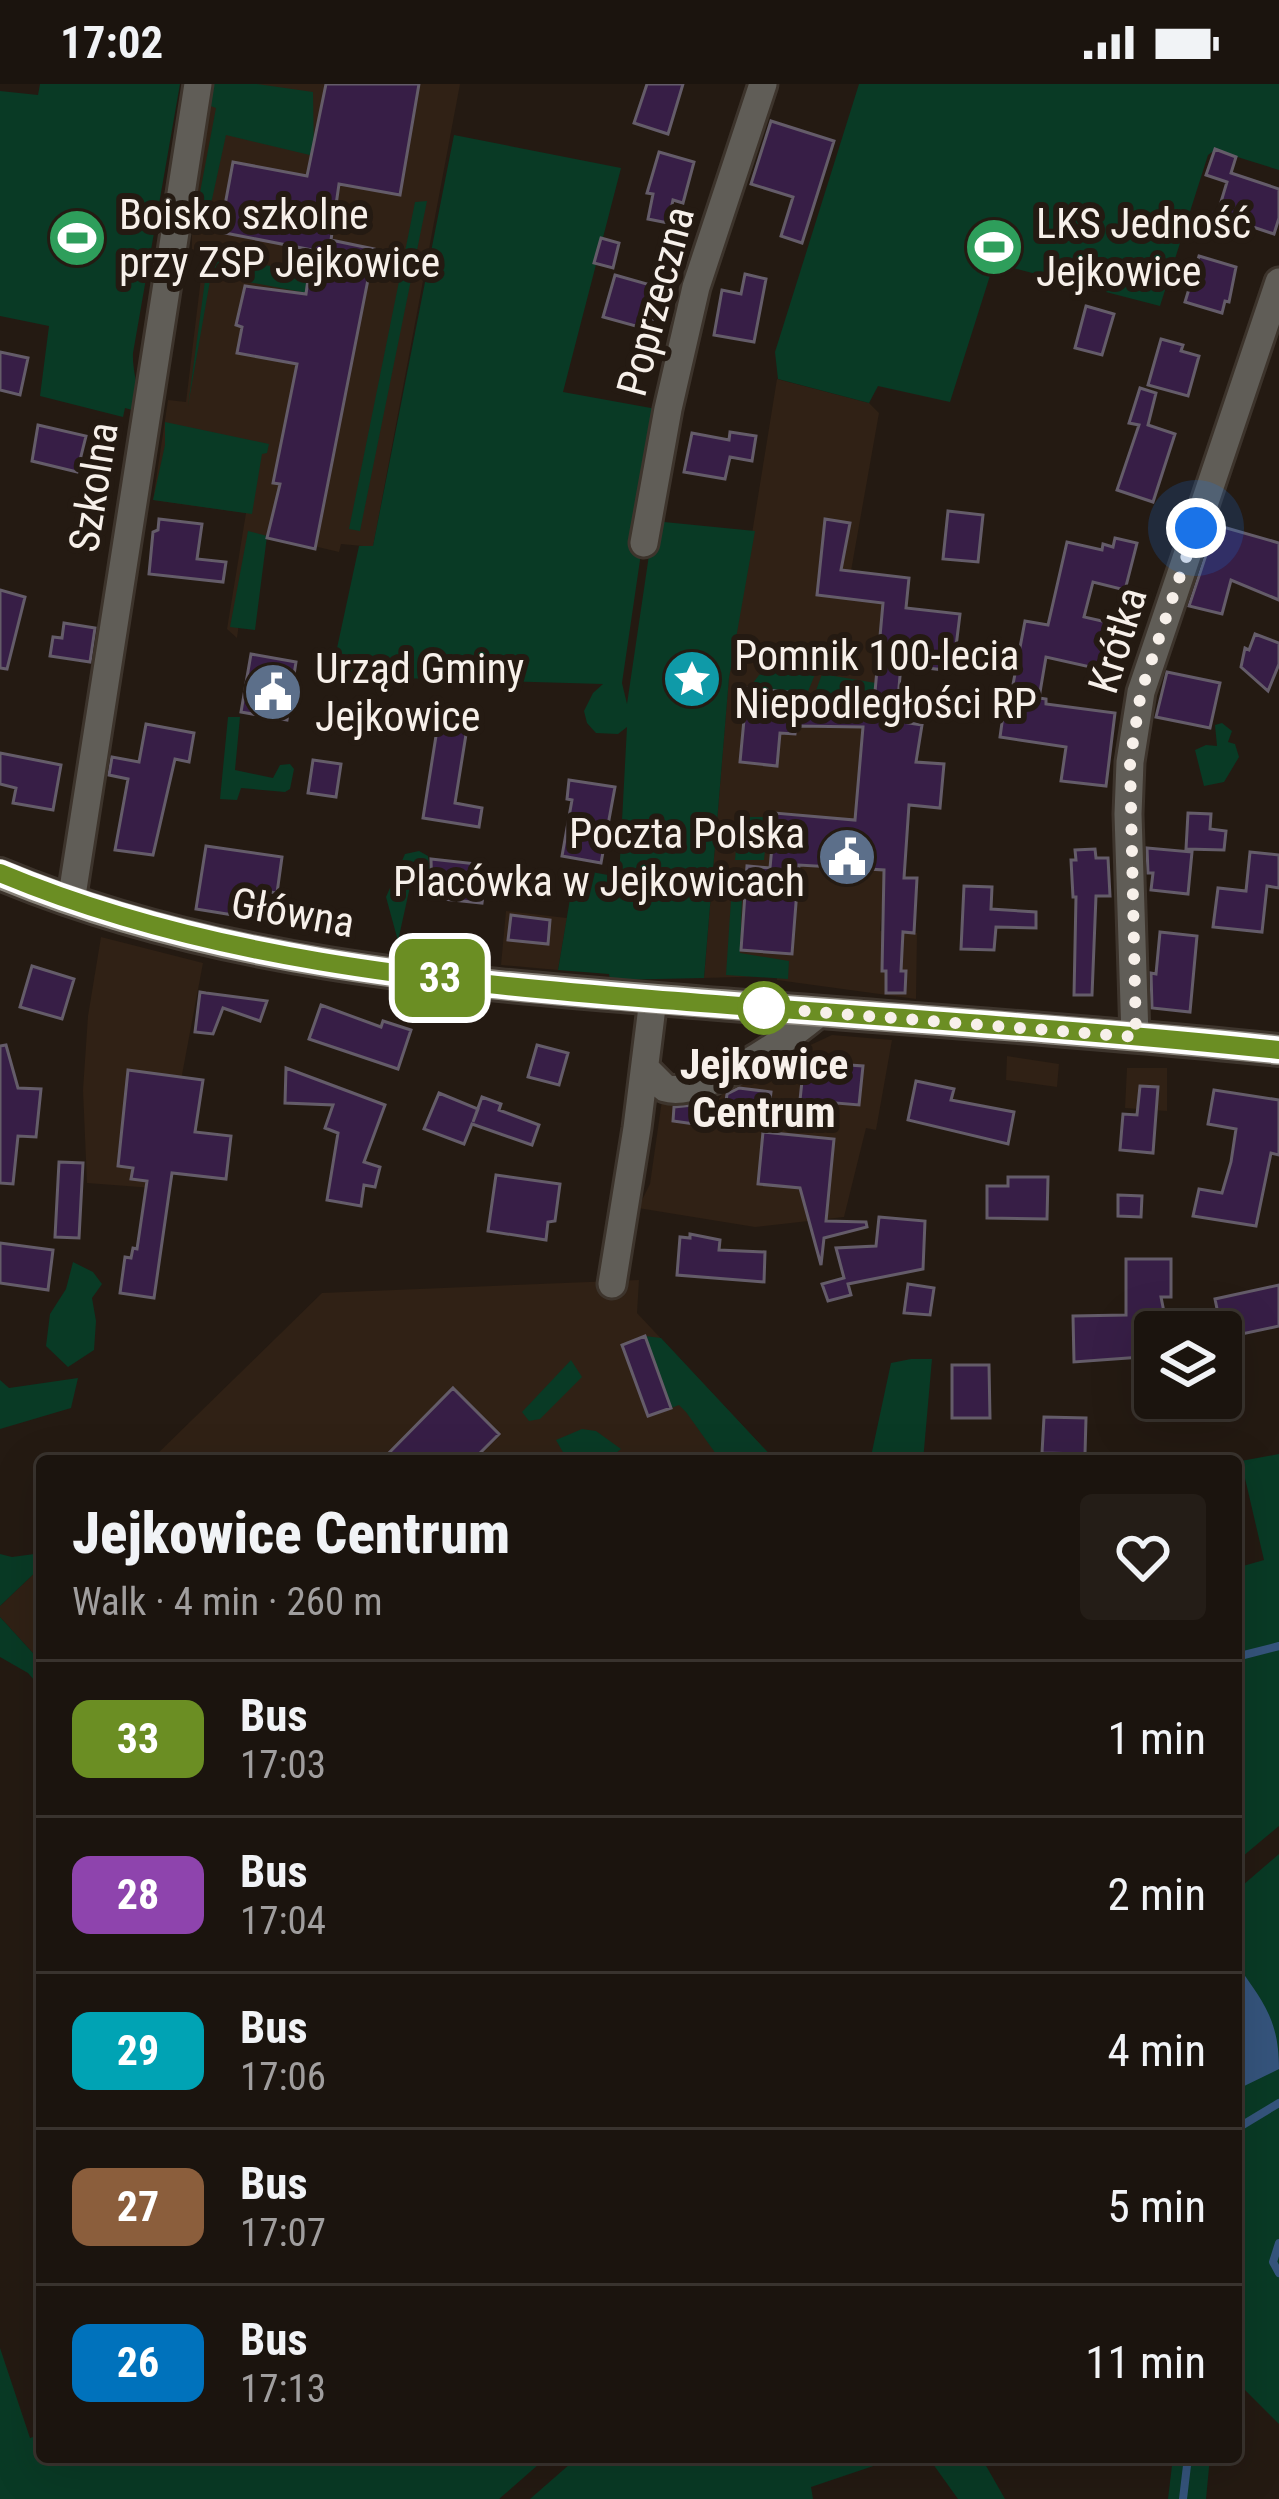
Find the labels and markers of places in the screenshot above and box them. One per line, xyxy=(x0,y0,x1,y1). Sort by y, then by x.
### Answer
place label: Boisko szkolne przy ZSP Jejkowice xyxy=(119,190,440,287)
place label: LKS Jedność Jejkowice xyxy=(1036,199,1251,296)
sports icon: Boisko szkolne przy ZSP Jejkowice xyxy=(46,207,108,269)
sports icon: LKS Jedność Jejkowice xyxy=(963,216,1025,278)
place label: Pomnik 100-lecia Niepodległości RP xyxy=(734,631,1037,728)
place label: Urząd Gminy Jejkowice xyxy=(315,644,524,741)
place icon: Pomnik 100-lecia Niepodległości RP xyxy=(661,648,723,710)
public building icon: Urząd Gminy Jejkowice xyxy=(242,661,304,723)
place label: Poczta Polska Placówka w Jejkowicach xyxy=(393,809,805,906)
public building icon: Poczta Polska Placówka w Jejkowicach xyxy=(816,826,878,888)
marker: Jejkowice Centrum xyxy=(739,983,789,1033)
place label: Jejkowice Centrum xyxy=(680,1040,848,1137)

